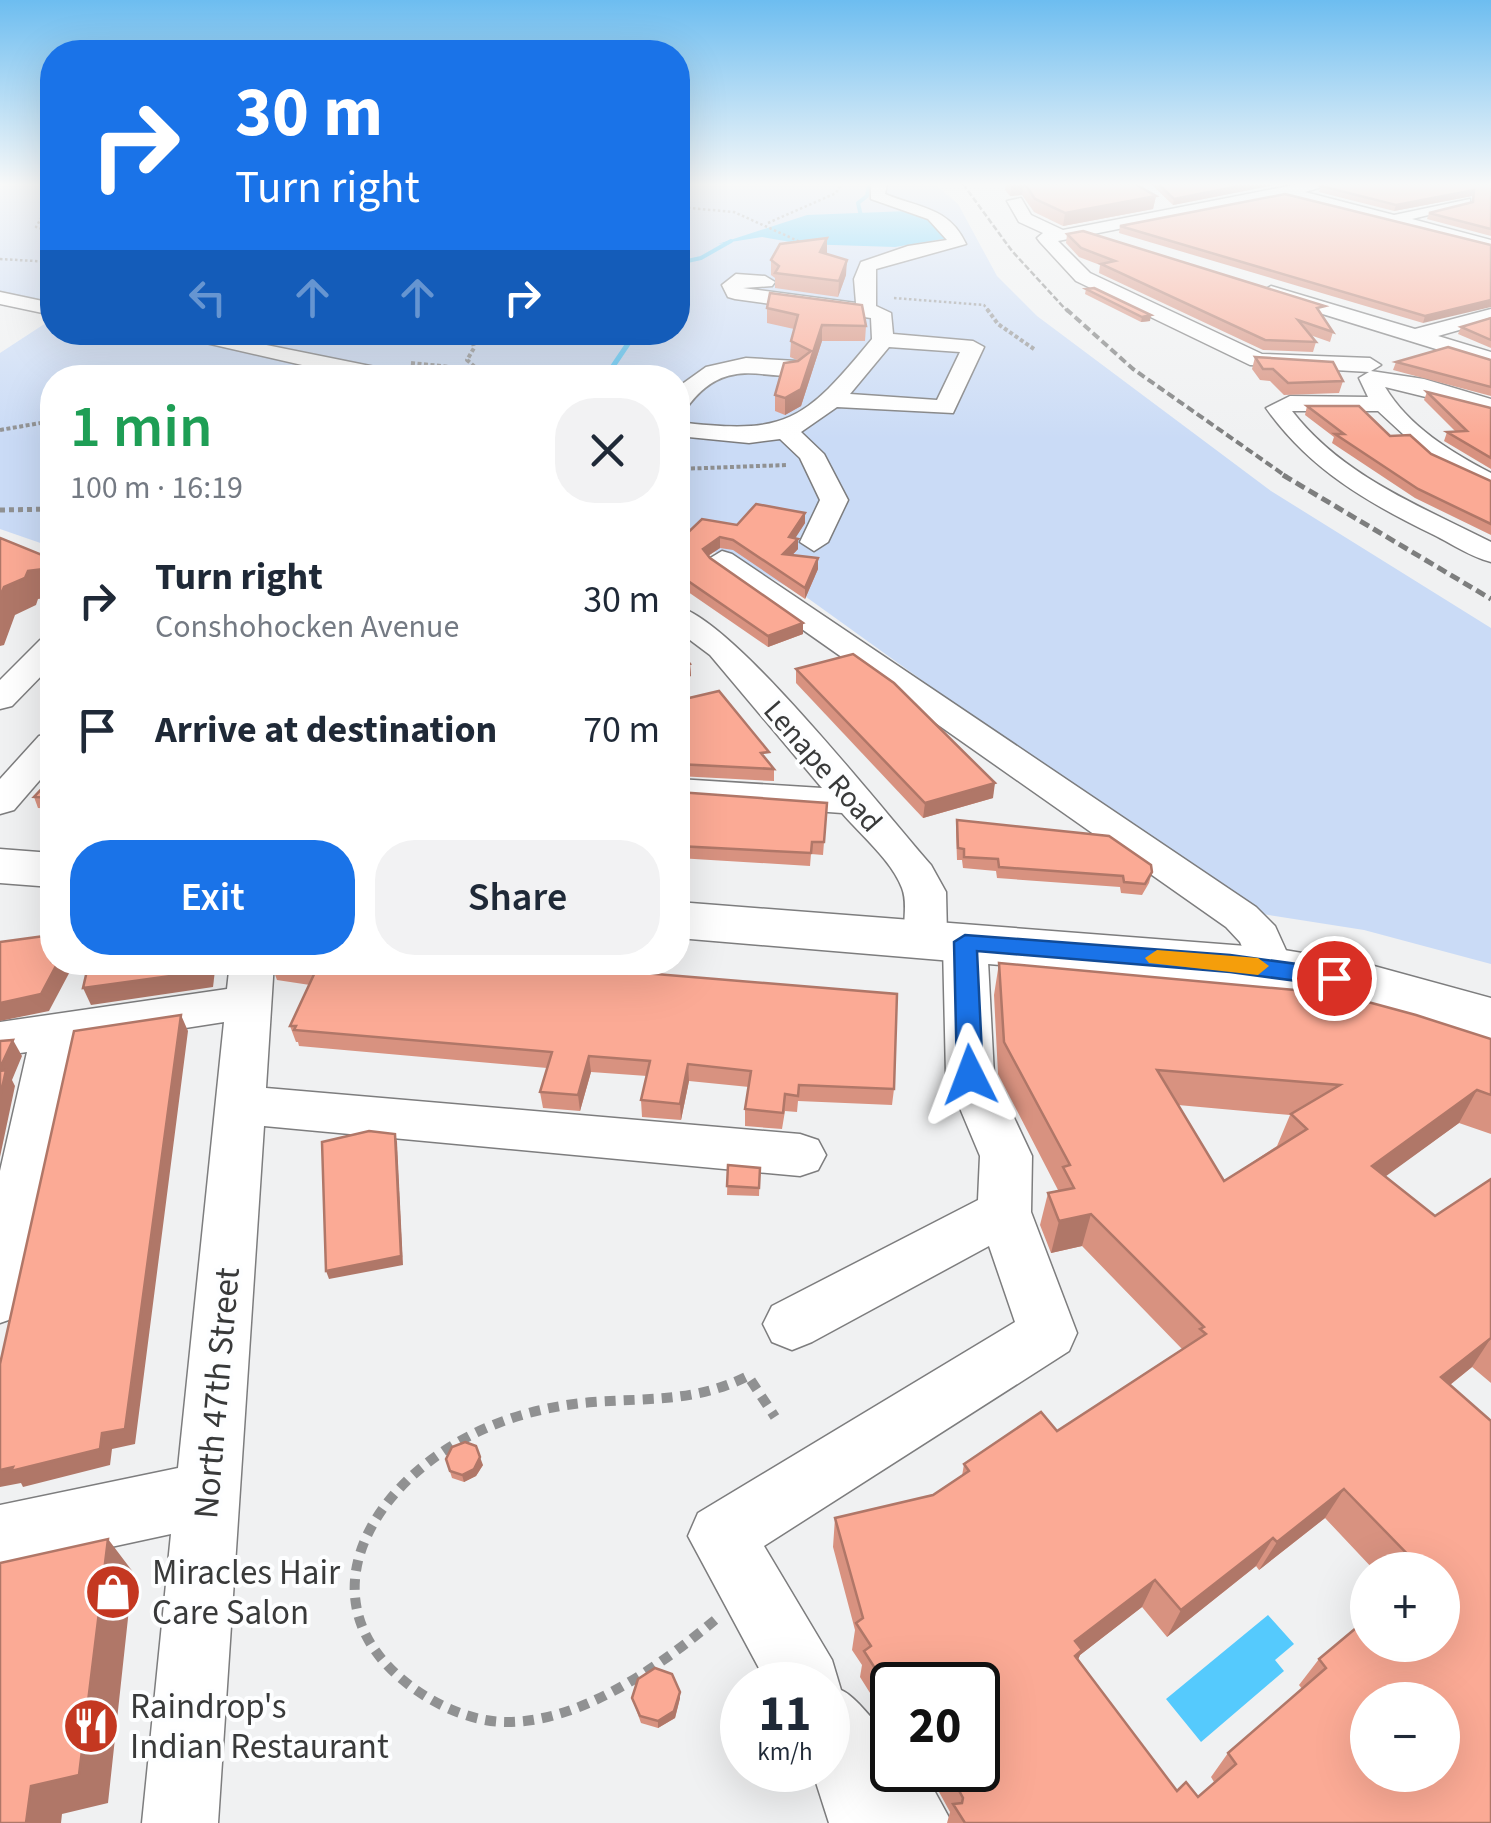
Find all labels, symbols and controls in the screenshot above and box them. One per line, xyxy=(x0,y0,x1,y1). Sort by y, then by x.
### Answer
text: 30 m xyxy=(235,63,383,163)
icon: right xyxy=(70,80,200,210)
text: Turn right xyxy=(235,156,420,220)
icon: left xyxy=(180,270,235,325)
icon: ahead xyxy=(285,270,340,325)
icon: ahead xyxy=(390,270,445,325)
icon: right xyxy=(495,270,550,325)
text: 1 min xyxy=(70,385,213,470)
button: close xyxy=(555,398,660,503)
text: 100 m · 16:19 xyxy=(70,465,243,511)
text: Turn right xyxy=(155,550,323,604)
icon: right xyxy=(70,573,125,628)
text: 30 m xyxy=(583,573,660,627)
text: Conshohocken Avenue xyxy=(155,604,459,650)
street label: Lenape Road xyxy=(753,691,892,842)
icon: arrive xyxy=(70,703,125,758)
text: Arrive at destination xyxy=(155,703,497,757)
text: 70 m xyxy=(583,703,660,757)
button: Exit xyxy=(70,840,355,955)
button: Share xyxy=(375,840,660,955)
pin xyxy=(1292,936,1377,1021)
icon: arrive xyxy=(1307,951,1362,1006)
position arrow xyxy=(918,1023,1022,1127)
street label: North 47th Street xyxy=(181,1265,253,1521)
place label: Miracles Hair Care Salon xyxy=(152,1548,341,1638)
map controls xyxy=(1350,1552,1460,1792)
button: + xyxy=(1350,1552,1460,1662)
shop icon: Miracles Hair Care Salon xyxy=(83,1562,143,1622)
speed limit sign: 20 xyxy=(870,1662,1000,1792)
text: 11 xyxy=(759,1679,811,1750)
place label: Raindrop's Indian Restaurant xyxy=(130,1682,389,1772)
button: − xyxy=(1350,1682,1460,1792)
restaurant icon: Raindrop's Indian Restaurant xyxy=(61,1696,121,1756)
text: km/h xyxy=(757,1734,813,1770)

